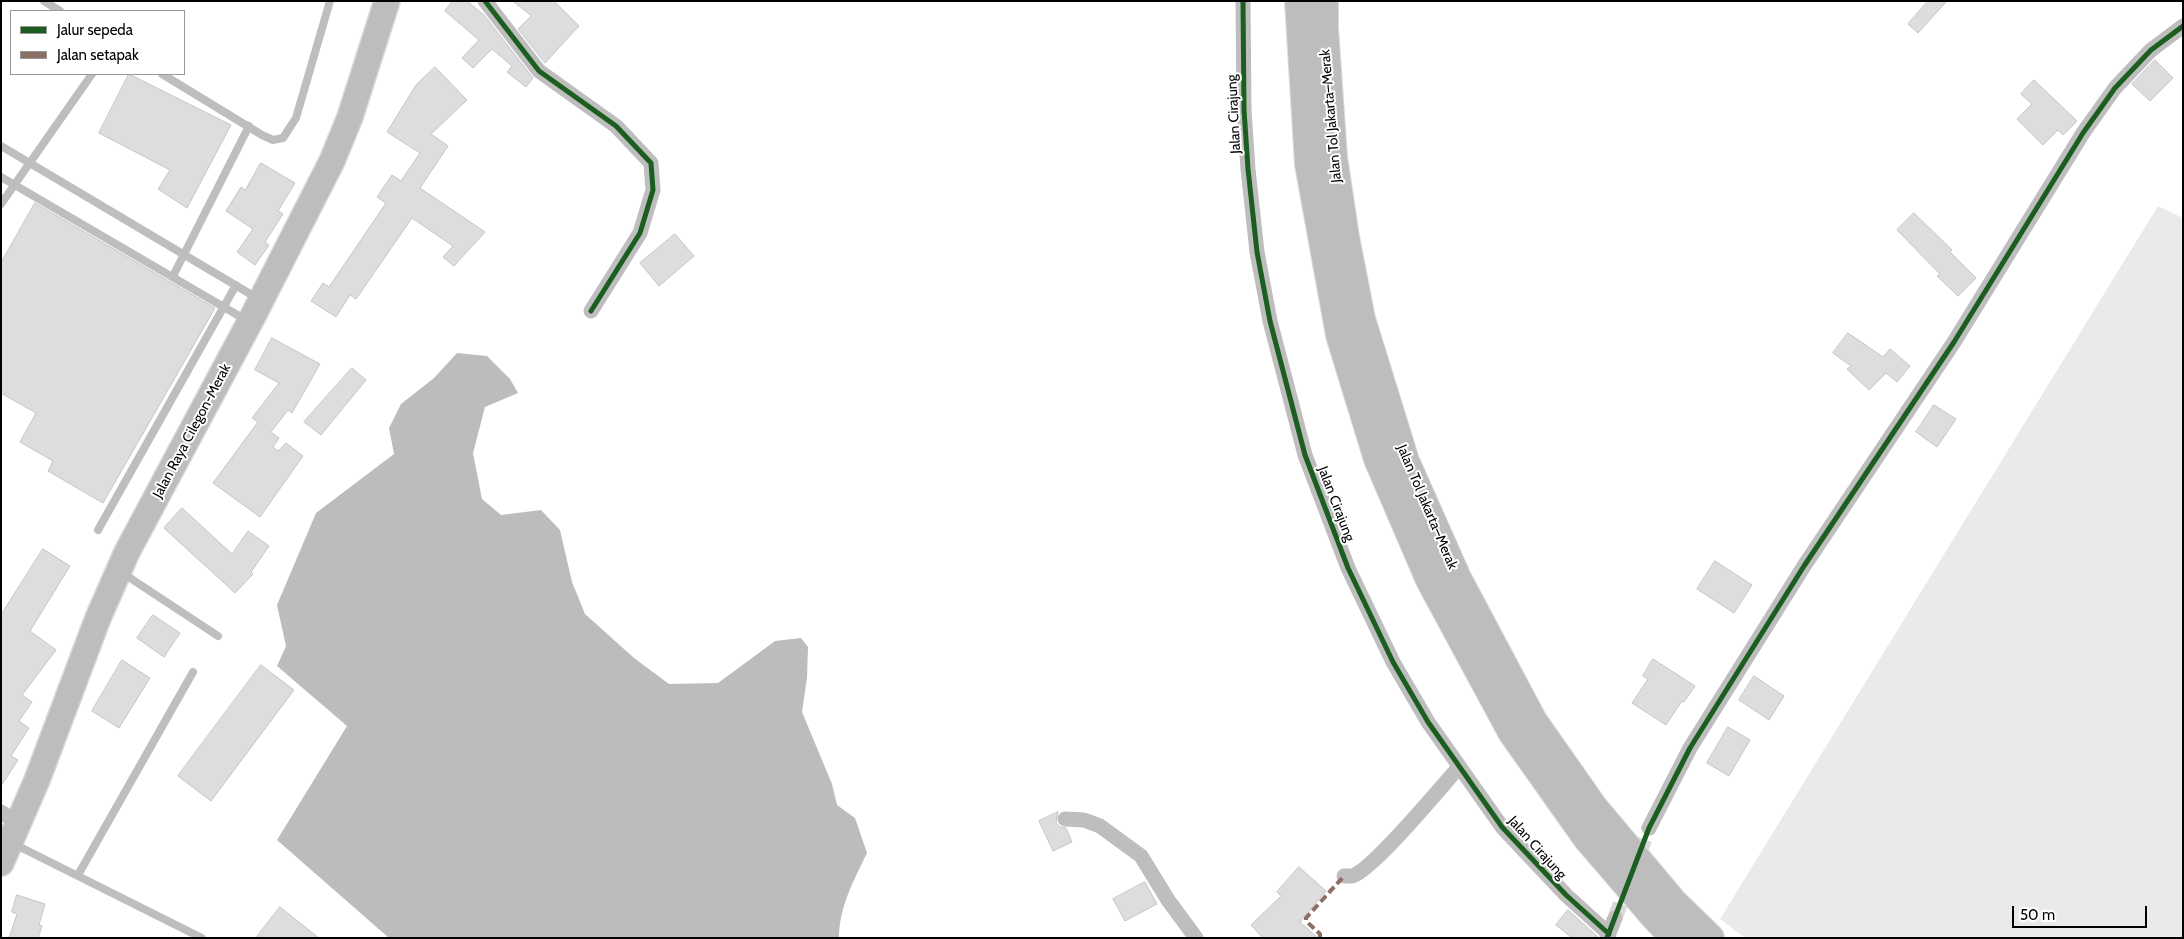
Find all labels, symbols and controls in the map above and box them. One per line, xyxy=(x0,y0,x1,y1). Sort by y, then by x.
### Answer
legend xyxy=(10,10,185,75)
text: Jalur sepeda xyxy=(57,21,133,39)
text: Jalan setapak xyxy=(57,46,139,64)
street label: Jalan Tol Jakarta–Merak xyxy=(1317,49,1345,183)
street label: Jalan Cirajung xyxy=(1224,74,1244,154)
street label: Jalan Raya Cilegon-Merak xyxy=(150,361,234,501)
street label: Jalan Tol Jakarta–Merak xyxy=(1393,442,1461,572)
street label: Jalan Cirajung xyxy=(1314,464,1358,544)
street label: Jalan Cirajung xyxy=(1504,813,1570,883)
scale bar xyxy=(2014,896,2149,928)
text: 50 m xyxy=(2020,906,2055,924)

